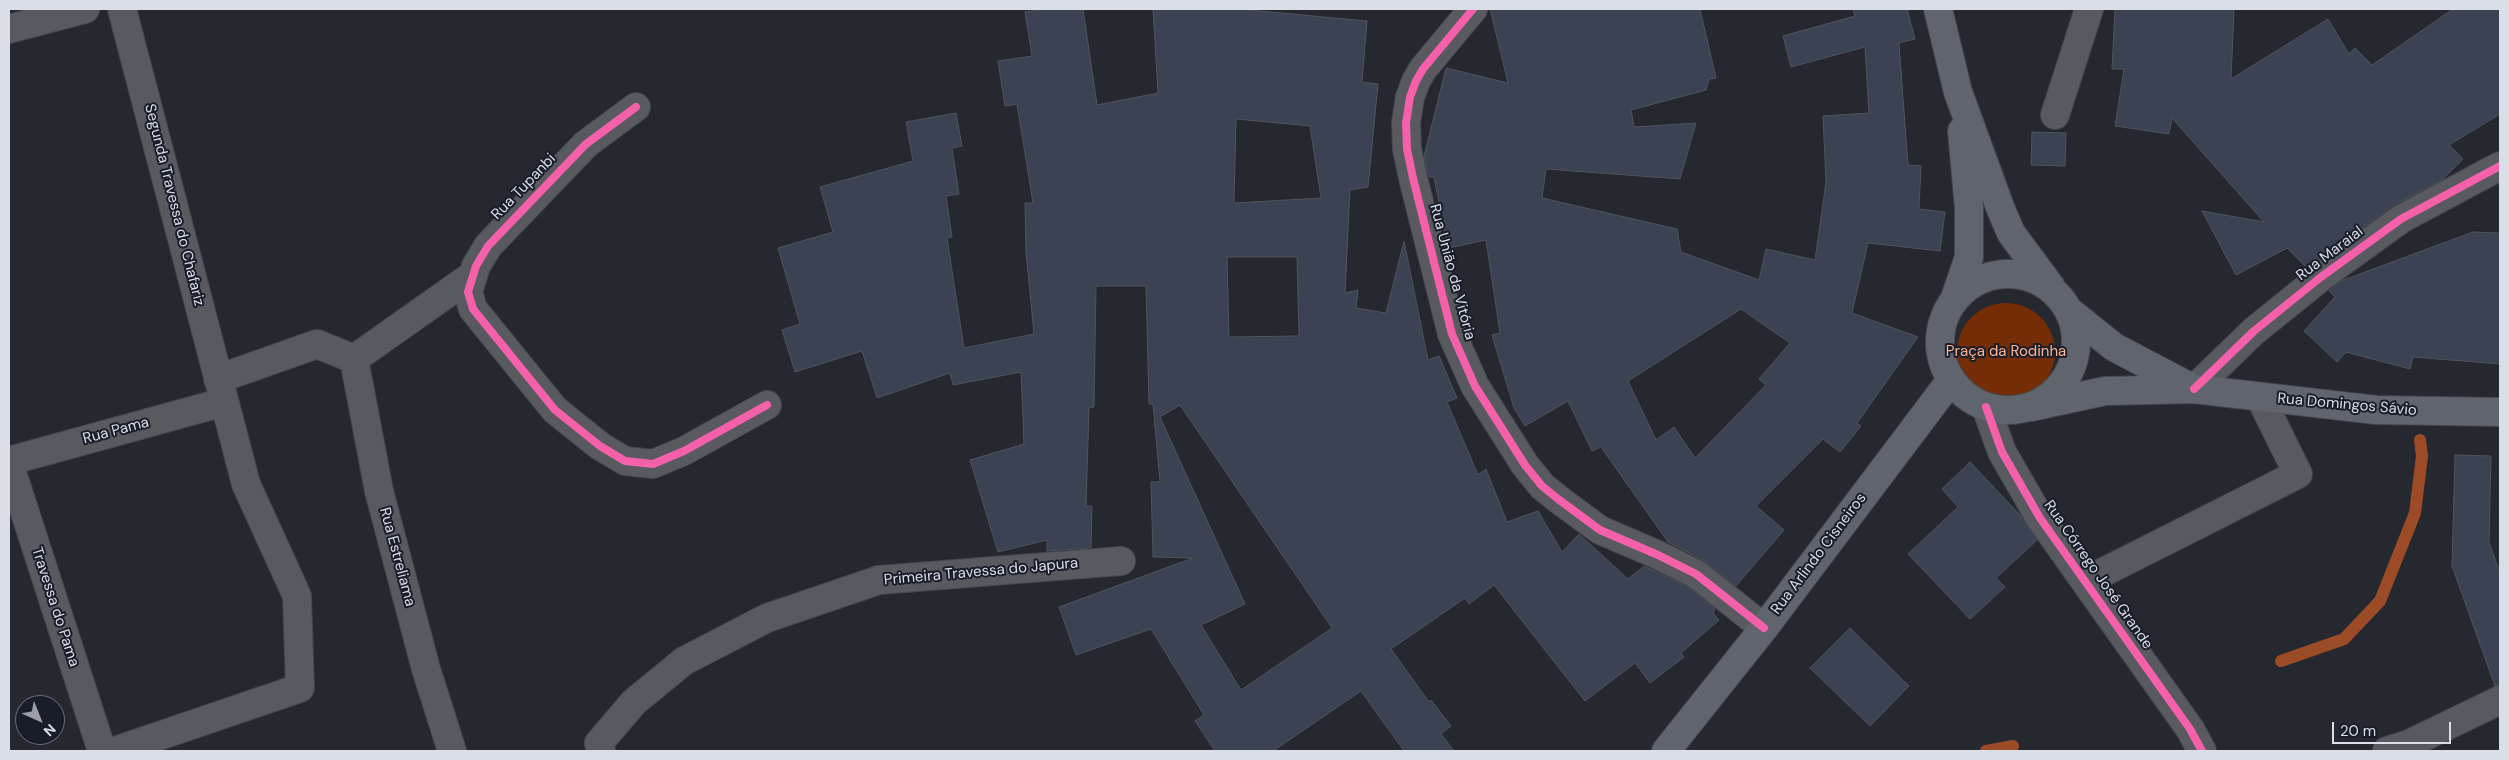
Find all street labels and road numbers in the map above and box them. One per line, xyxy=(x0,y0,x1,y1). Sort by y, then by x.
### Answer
street label: Segunda Travessa do Chafariz xyxy=(140,102,208,308)
street label: Rua Tupanbi xyxy=(488,150,560,224)
street label: Rua União da Vitória xyxy=(1425,202,1479,342)
street label: Rua Maraial xyxy=(2293,223,2367,285)
street label: Rua Domingos Sávio xyxy=(2277,390,2417,420)
street label: Rua Pama xyxy=(81,414,151,448)
street label: Rua Arlindo Cisneiros xyxy=(1767,490,1871,618)
street label: Rua Córrego José Grande xyxy=(2040,497,2156,653)
street label: Rua Estreliama xyxy=(375,506,419,608)
street label: Travessa do Pama xyxy=(27,545,83,669)
street label: Primeira Travessa do Japura xyxy=(883,555,1079,589)

